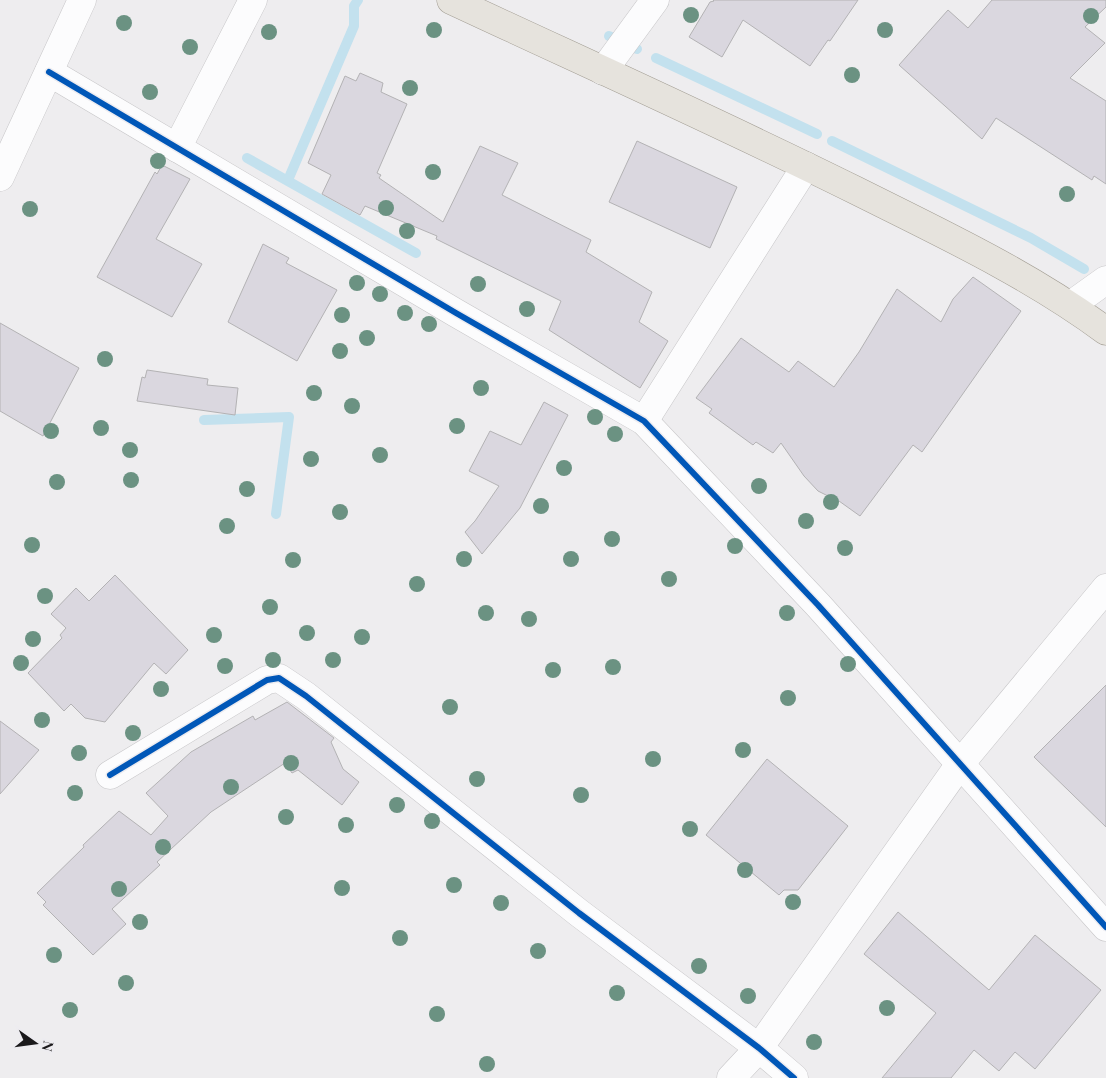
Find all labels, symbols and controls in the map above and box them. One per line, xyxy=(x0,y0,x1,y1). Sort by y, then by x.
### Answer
north arrow xyxy=(10,1018,60,1068)
text: N xyxy=(38,1039,59,1053)

